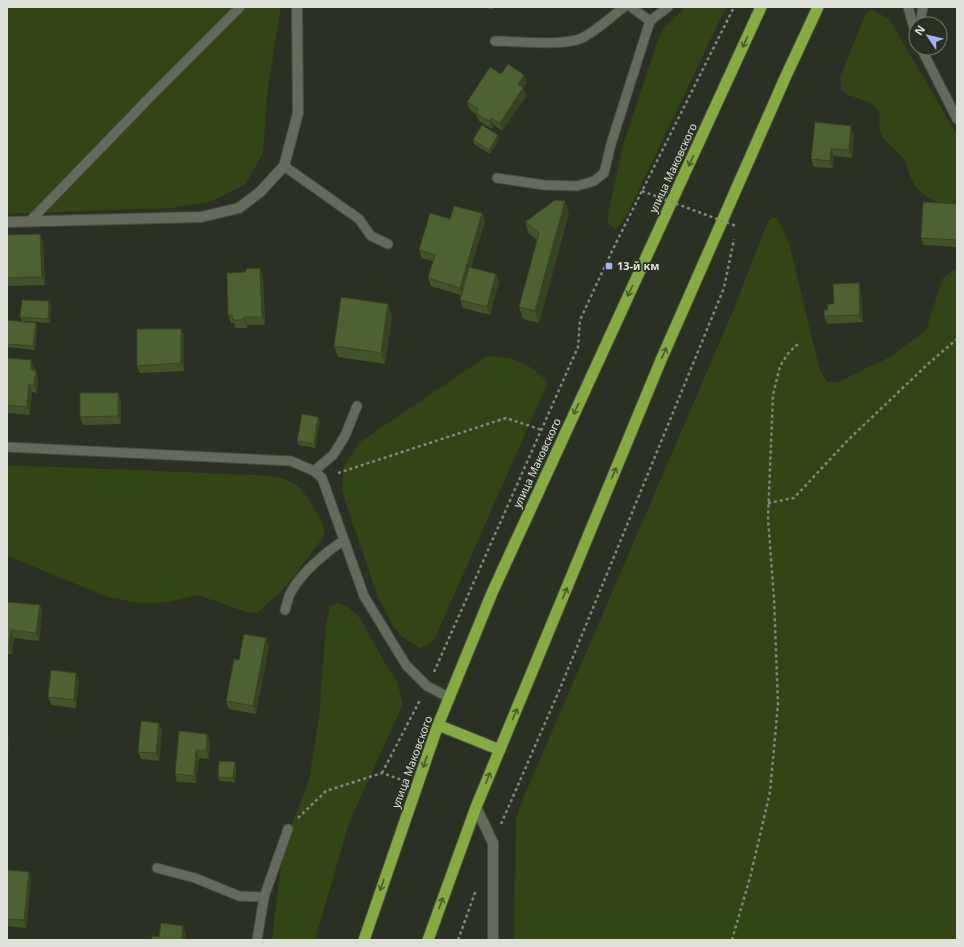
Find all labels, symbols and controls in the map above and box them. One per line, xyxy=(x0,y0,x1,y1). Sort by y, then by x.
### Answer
north arrow xyxy=(908,16,948,56)
text: N xyxy=(911,22,928,38)
one-way arrow xyxy=(741,36,748,48)
street label: улица Маковского xyxy=(645,121,700,215)
one-way arrow xyxy=(687,154,694,166)
place label: 13-й км xyxy=(617,258,659,273)
marker: 13-й км xyxy=(604,261,614,271)
one-way arrow xyxy=(626,285,634,297)
one-way arrow xyxy=(661,348,669,360)
one-way arrow xyxy=(572,403,579,415)
street label: улица Маковского xyxy=(509,416,564,510)
one-way arrow xyxy=(611,468,619,480)
one-way arrow xyxy=(561,588,569,600)
one-way arrow xyxy=(512,708,519,720)
street label: улица Маковского xyxy=(388,714,435,810)
one-way arrow xyxy=(421,756,428,769)
one-way arrow xyxy=(485,773,492,785)
one-way arrow xyxy=(378,879,386,891)
one-way arrow xyxy=(438,897,445,910)

